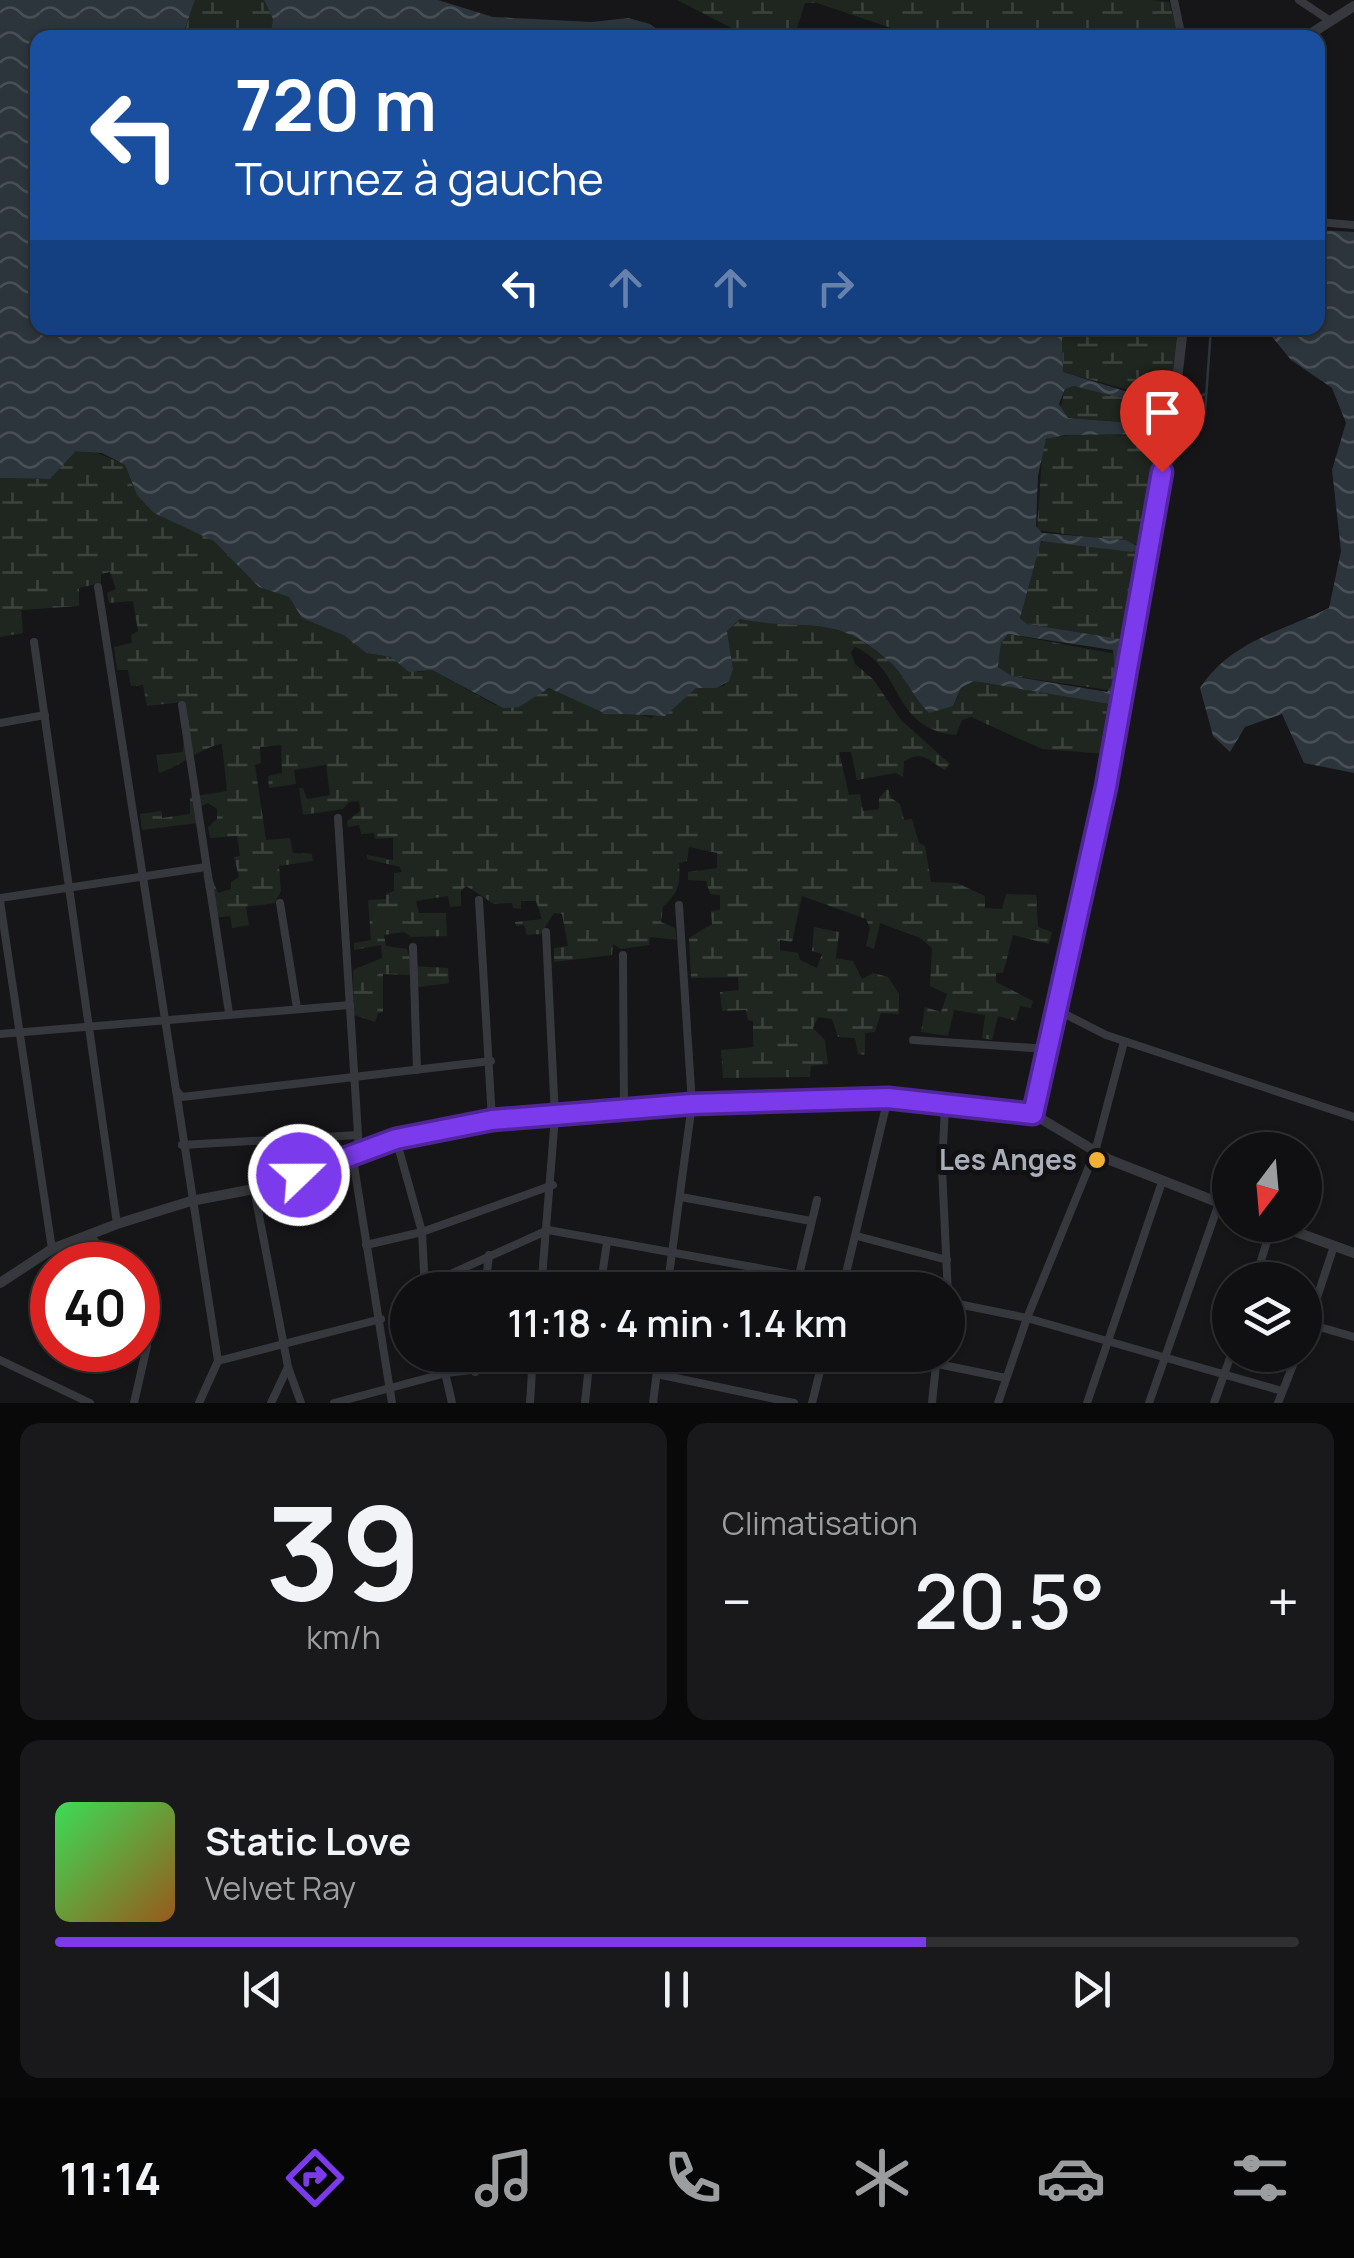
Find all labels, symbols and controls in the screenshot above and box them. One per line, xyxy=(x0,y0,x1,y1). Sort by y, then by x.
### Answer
text: 720 m xyxy=(235,56,437,152)
icon: left xyxy=(70,70,200,200)
text: Tournez à gauche xyxy=(235,147,604,209)
icon: left xyxy=(493,260,548,315)
icon: ahead xyxy=(598,260,653,315)
icon: ahead xyxy=(703,260,758,315)
icon: right xyxy=(808,260,863,315)
pin xyxy=(1120,370,1205,473)
icon: arrive xyxy=(1135,385,1190,440)
position arrow xyxy=(247,1123,351,1227)
north arrow xyxy=(1212,1132,1322,1242)
map controls xyxy=(1212,1132,1322,1372)
place label: Les Anges xyxy=(939,1140,1077,1178)
marker: Les Anges xyxy=(1086,1149,1108,1171)
speed limit sign: 40 xyxy=(30,1242,160,1372)
button: layers xyxy=(1212,1262,1322,1372)
text: 11:18 · 4 min · 1.4 km xyxy=(508,1296,847,1348)
text: 39 xyxy=(265,1461,422,1639)
text: Climatisation xyxy=(722,1501,918,1545)
text: 20.5° xyxy=(914,1549,1105,1652)
text: − xyxy=(722,1563,752,1639)
text: + xyxy=(1267,1563,1299,1639)
text: km/h xyxy=(306,1615,381,1659)
text: Static Love xyxy=(205,1814,411,1866)
text: Velvet Ray xyxy=(205,1866,356,1910)
icon: previous xyxy=(235,1962,290,2017)
icon: pause xyxy=(649,1962,704,2017)
icon: next xyxy=(1064,1962,1119,2017)
icon: directions xyxy=(280,2143,350,2213)
icon: music xyxy=(469,2143,539,2213)
icon: phone xyxy=(658,2143,728,2213)
icon: climate xyxy=(847,2143,917,2213)
icon: car xyxy=(1036,2143,1106,2213)
icon: filters xyxy=(1225,2143,1295,2213)
text: 11:14 xyxy=(59,2147,161,2209)

